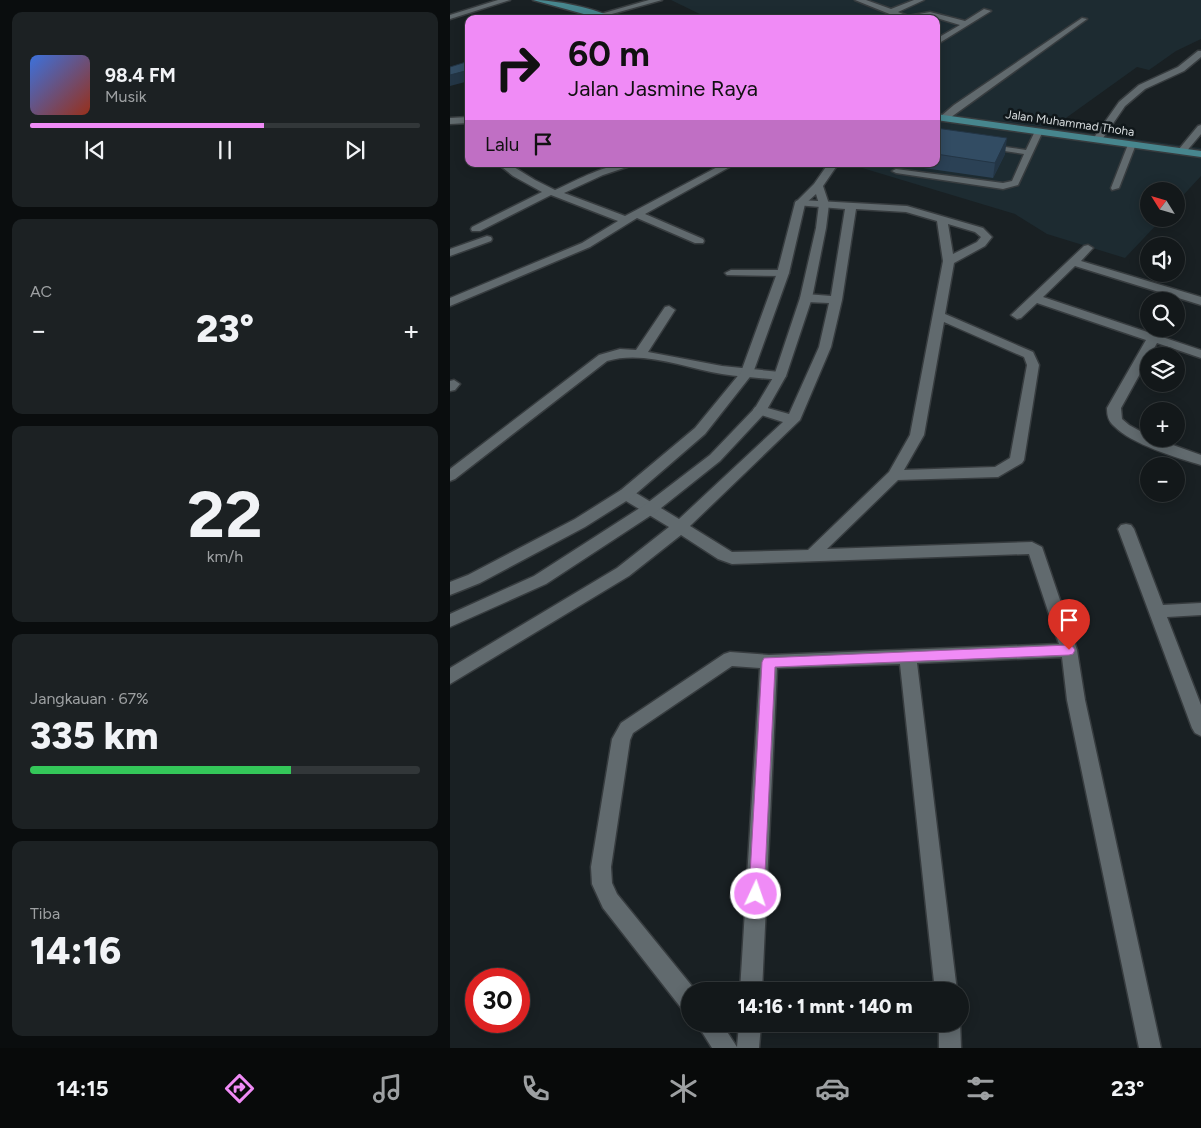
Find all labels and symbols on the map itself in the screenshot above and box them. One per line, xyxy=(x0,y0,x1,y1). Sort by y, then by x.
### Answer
street label: Jalan Muhammad Thoha xyxy=(1005,107,1135,139)
north arrow xyxy=(1140,182,1185,228)
pin xyxy=(1048,599,1090,650)
position arrow xyxy=(729,867,781,919)
speed limit sign: 30 xyxy=(465,968,530,1033)

